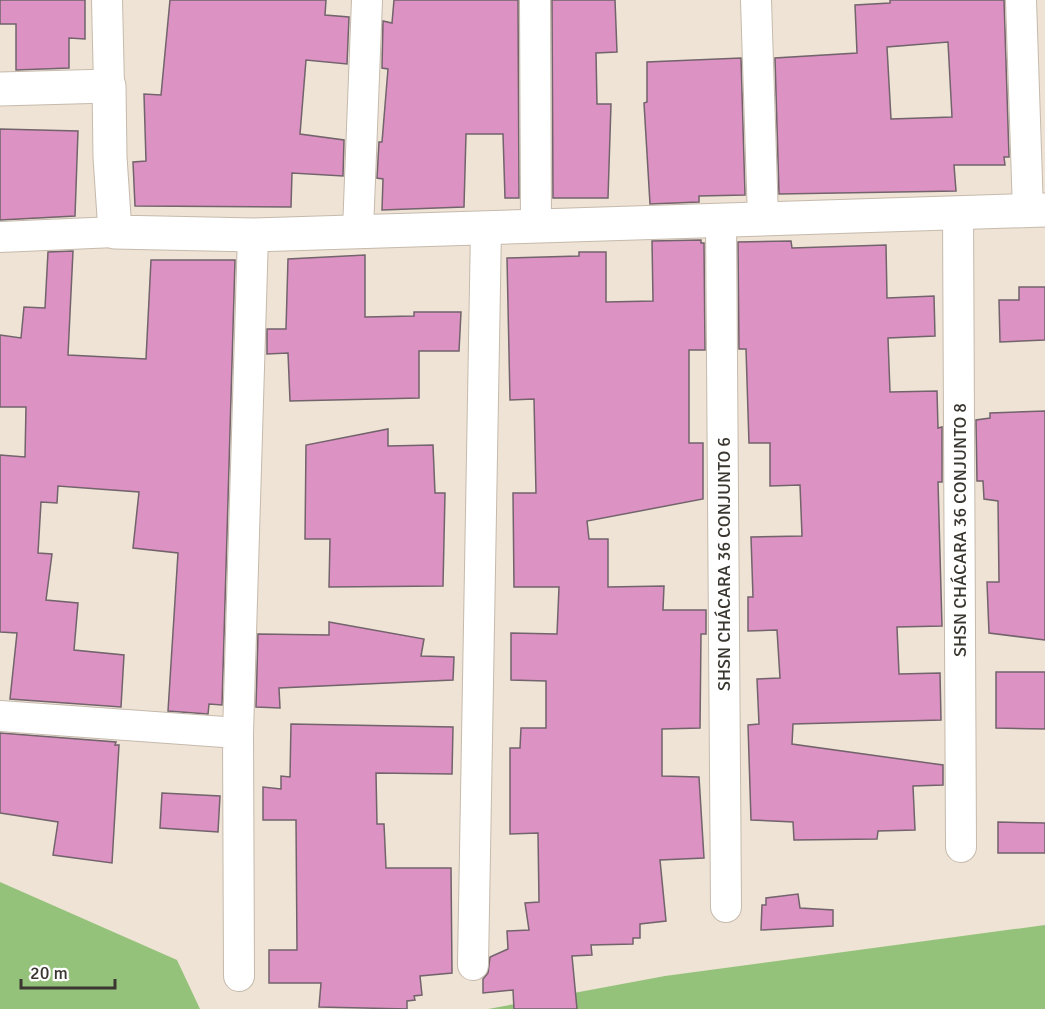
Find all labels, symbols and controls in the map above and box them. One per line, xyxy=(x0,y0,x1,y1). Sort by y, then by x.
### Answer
street label: SHSN CHÁCARA 36 CONJUNTO 8 xyxy=(949,403,971,657)
street label: SHSN CHÁCARA 36 CONJUNTO 6 xyxy=(713,437,735,691)
scale bar xyxy=(21,952,116,990)
text: 20 m xyxy=(30,962,68,984)

